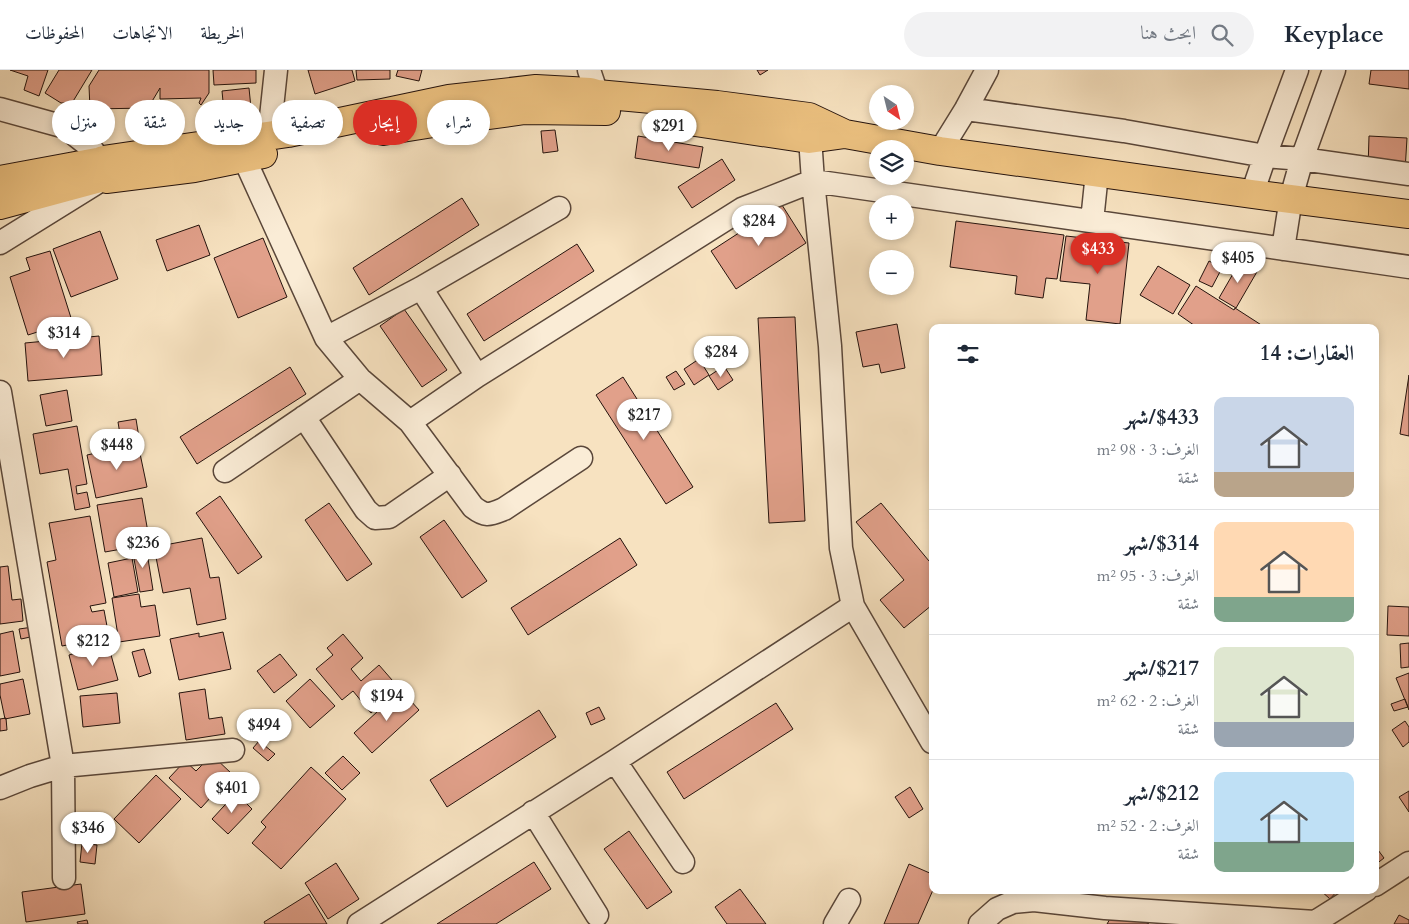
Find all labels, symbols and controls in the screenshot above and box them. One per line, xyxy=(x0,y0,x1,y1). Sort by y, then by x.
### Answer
search box xyxy=(904,12,1254,57)
text: Keyplace xyxy=(1284,18,1384,51)
text: ابحث هنا xyxy=(1140,20,1196,46)
text: المحفوظات xyxy=(25,21,84,46)
text: الاتجاهات xyxy=(112,21,172,46)
text: الخريطة xyxy=(200,21,244,46)
icon: search xyxy=(1208,21,1236,49)
north arrow xyxy=(869,85,914,130)
map controls xyxy=(869,85,914,295)
chip: منزل xyxy=(52,100,115,145)
chip: شقة xyxy=(125,100,185,145)
chip: جديد xyxy=(195,100,262,145)
chip: تصفية xyxy=(272,100,343,145)
chip: إيجار xyxy=(353,100,417,145)
chip: شراء xyxy=(427,100,490,145)
pin: $291 xyxy=(639,109,699,152)
text: $291 xyxy=(653,115,685,137)
button: layers xyxy=(869,140,914,185)
button: + xyxy=(869,195,914,240)
pin: $284 xyxy=(729,204,789,247)
text: $284 xyxy=(743,210,775,232)
pin: $433 xyxy=(1068,232,1128,275)
text: $433 xyxy=(1082,238,1114,260)
pin: $405 xyxy=(1208,242,1268,284)
text: $405 xyxy=(1222,247,1254,269)
button: − xyxy=(869,250,914,295)
pin: $314 xyxy=(34,316,94,359)
text: $314 xyxy=(48,322,80,344)
pin: $284 xyxy=(691,336,751,378)
text: العقارات: 14 xyxy=(1260,339,1354,368)
icon: filters xyxy=(954,340,982,368)
text: $284 xyxy=(705,341,737,363)
pin: $217 xyxy=(614,398,674,441)
text: $433/شهر xyxy=(1124,403,1199,432)
text: $217 xyxy=(628,404,660,426)
icon: home xyxy=(1254,417,1314,477)
pin: $448 xyxy=(87,428,147,471)
text: $448 xyxy=(101,434,133,456)
text: الغرف: 3 · 98 m² xyxy=(1097,439,1199,461)
text: شقة xyxy=(1178,467,1199,489)
pin: $236 xyxy=(113,526,173,569)
text: $314/شهر xyxy=(1124,529,1199,558)
text: $236 xyxy=(127,532,159,554)
icon: home xyxy=(1254,542,1314,602)
text: الغرف: 3 · 95 m² xyxy=(1097,565,1199,587)
text: شقة xyxy=(1178,593,1199,615)
pin: $212 xyxy=(63,624,123,667)
text: $212 xyxy=(77,630,109,652)
text: $217/شهر xyxy=(1124,654,1199,683)
icon: home xyxy=(1254,667,1314,727)
pin: $194 xyxy=(357,680,417,722)
text: $194 xyxy=(371,685,403,707)
text: الغرف: 2 · 62 m² xyxy=(1097,690,1199,712)
pin: $494 xyxy=(234,708,294,751)
text: $494 xyxy=(248,714,280,736)
text: شقة xyxy=(1178,718,1199,740)
pin: $401 xyxy=(202,772,262,814)
text: $401 xyxy=(216,777,248,799)
text: $212/شهر xyxy=(1124,779,1199,808)
icon: home xyxy=(1254,792,1314,852)
pin: $346 xyxy=(58,812,118,854)
text: الغرف: 2 · 52 m² xyxy=(1097,815,1199,837)
text: $346 xyxy=(72,817,104,839)
text: شقة xyxy=(1178,843,1199,865)

